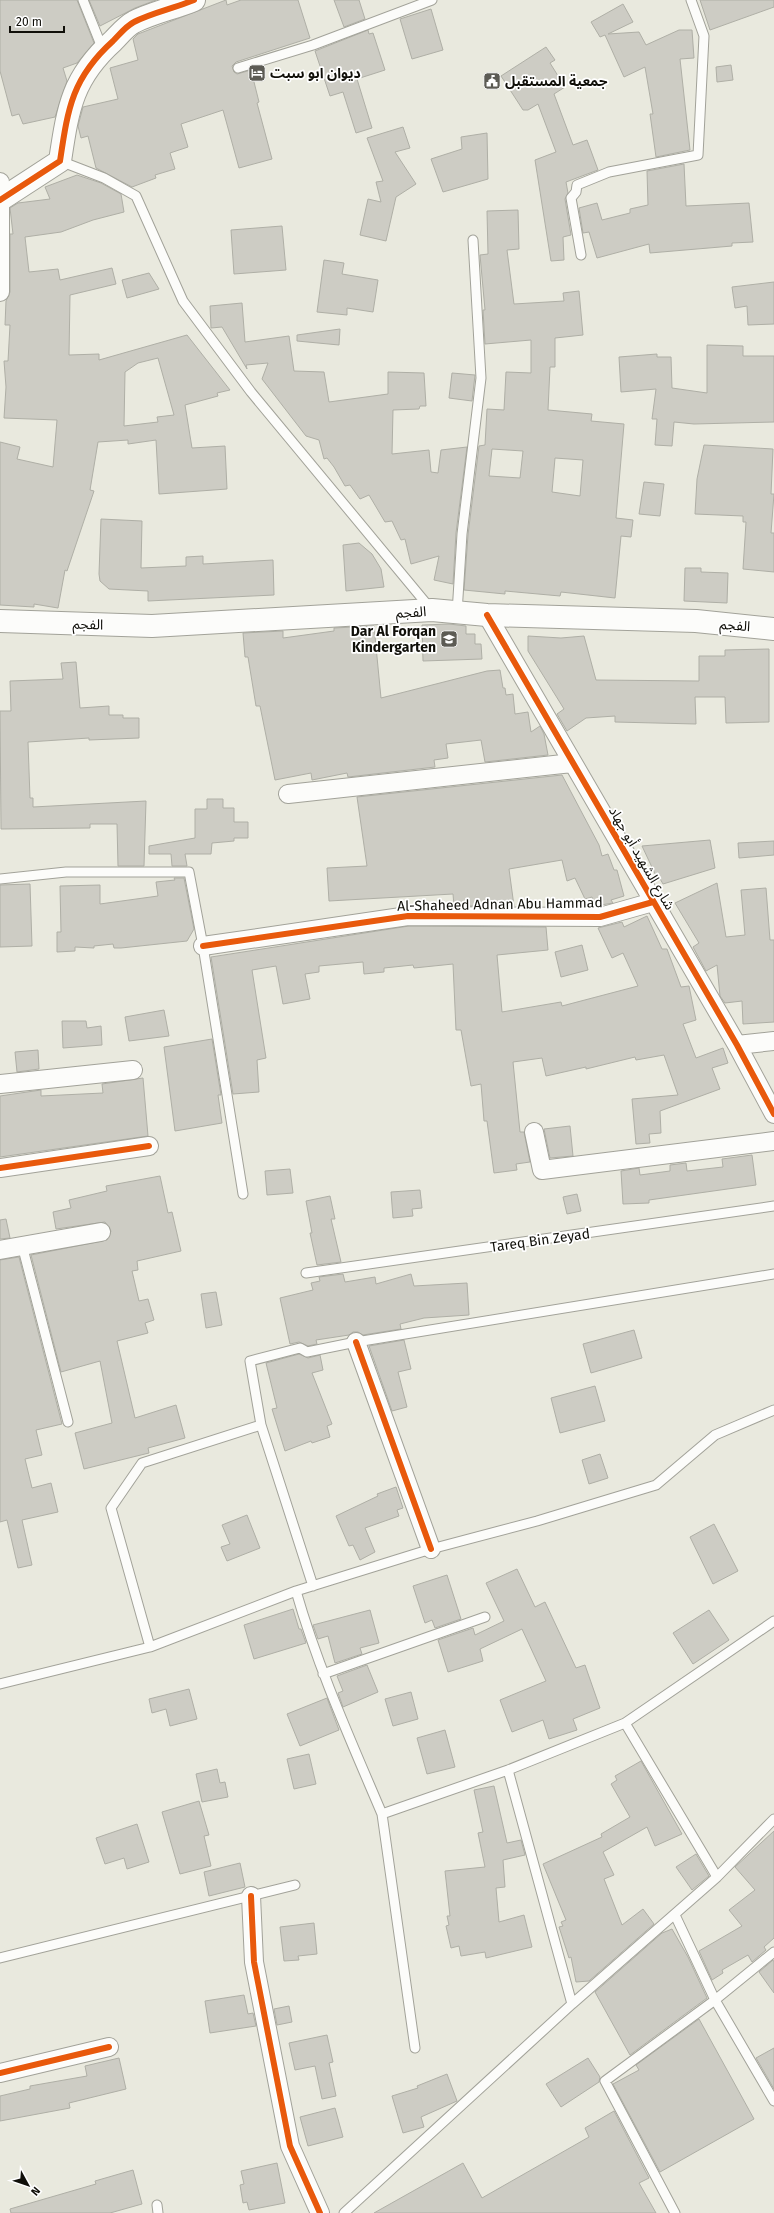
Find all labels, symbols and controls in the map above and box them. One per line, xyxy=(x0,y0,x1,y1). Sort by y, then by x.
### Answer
scale bar xyxy=(10,8,64,34)
text: 20 m xyxy=(16,15,42,29)
hotel icon: ديوان ابو سبت xyxy=(247,63,267,83)
place label: ديوان ابو سبت xyxy=(270,65,361,82)
public building icon: جمعية المستقبل xyxy=(482,71,502,91)
place label: جمعية المستقبل xyxy=(505,73,608,90)
street label: الفجم xyxy=(395,603,427,624)
street label: الفجم xyxy=(72,615,104,636)
street label: الفجم xyxy=(719,616,751,637)
place label: Dar Al Forqan Kindergarten xyxy=(351,623,436,656)
school or university icon: Dar Al Forqan Kindergarten xyxy=(439,629,459,649)
street label: شارع الشهيد أبو جهاد xyxy=(603,803,679,914)
street label: Al-Shaheed Adnan Abu Hammad xyxy=(397,894,603,915)
street label: Tareq Bin Zeyad xyxy=(489,1225,591,1256)
north arrow xyxy=(8,2165,48,2205)
text: N xyxy=(28,2184,43,2198)

